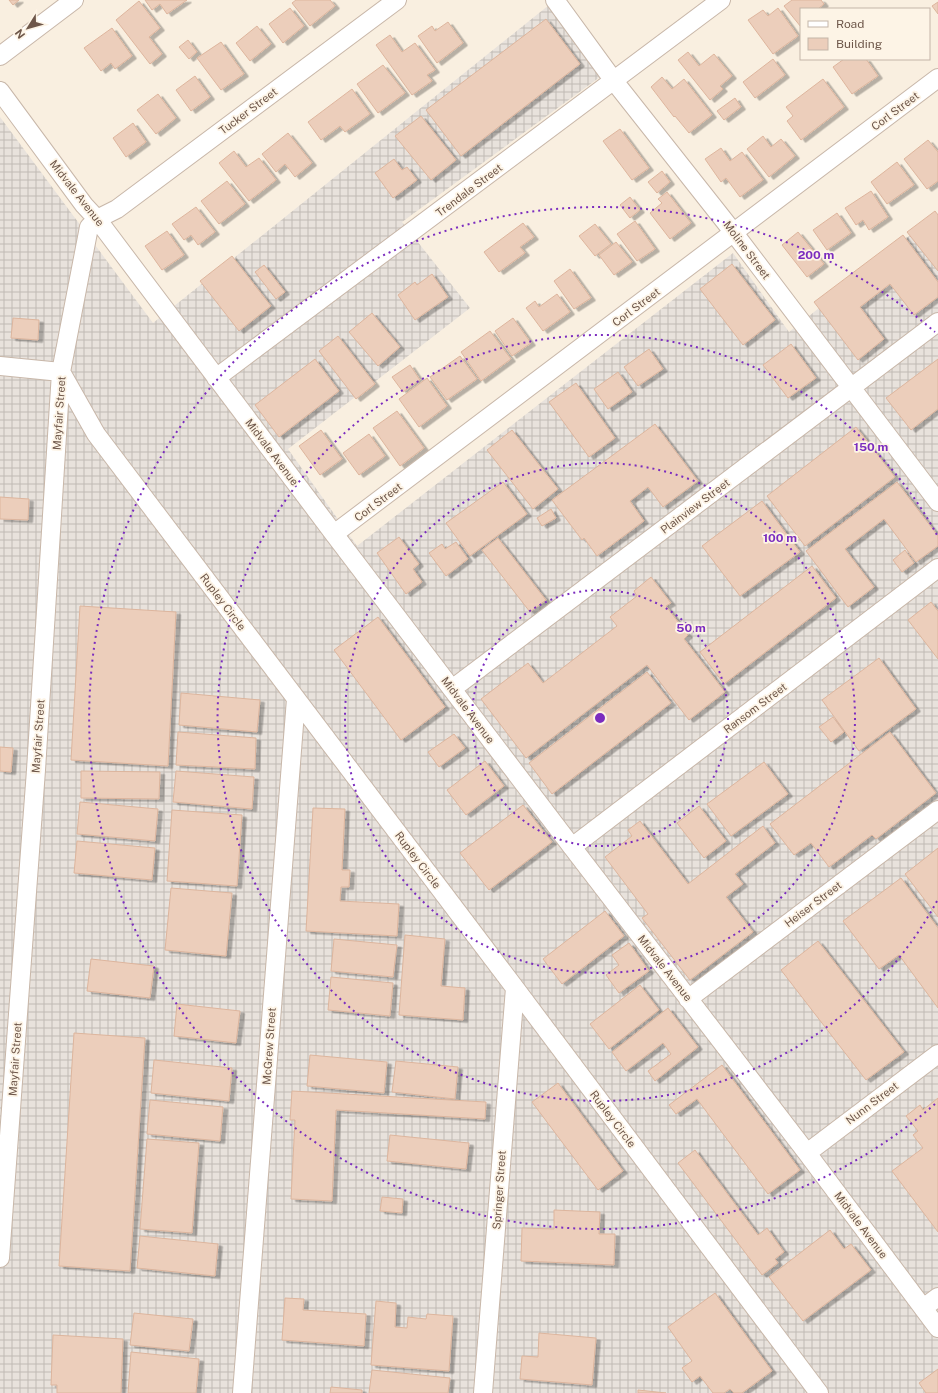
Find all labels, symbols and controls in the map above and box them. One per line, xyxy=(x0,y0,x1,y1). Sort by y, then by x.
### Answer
north arrow xyxy=(8,8,48,48)
legend xyxy=(800,8,930,60)
text: Road xyxy=(836,17,864,31)
text: N xyxy=(13,27,27,41)
text: Building xyxy=(836,37,882,51)
street label: Tucker Street xyxy=(217,85,279,137)
street label: Corl Street xyxy=(869,89,921,133)
street label: Midvale Avenue xyxy=(48,158,106,228)
street label: Trendale Street xyxy=(434,161,504,219)
street label: Moline Street xyxy=(721,219,773,281)
text: 200 m xyxy=(798,248,834,262)
street label: Corl Street xyxy=(610,285,662,329)
street label: Mayfair Street xyxy=(50,376,68,450)
street label: Midvale Avenue xyxy=(243,416,301,488)
text: 150 m xyxy=(854,440,888,454)
street label: Plainview Street xyxy=(658,476,732,536)
street label: Corl Street xyxy=(352,480,404,524)
text: 100 m xyxy=(763,531,797,545)
street label: Rupley Circle xyxy=(198,571,248,633)
text: 50 m xyxy=(676,621,706,635)
street label: Midvale Avenue xyxy=(439,674,497,746)
street label: Ransom Street xyxy=(721,680,789,736)
street label: Mayfair Street xyxy=(29,699,47,773)
centre of rings xyxy=(593,711,607,725)
street label: Rupley Circle xyxy=(393,829,443,891)
street label: Heiser Street xyxy=(782,879,844,929)
street label: Midvale Avenue xyxy=(636,933,694,1003)
street label: McGrew Street xyxy=(260,1007,278,1085)
street label: Mayfair Street xyxy=(6,1022,24,1096)
street label: Nunn Street xyxy=(844,1079,900,1127)
street label: Rupley Circle xyxy=(588,1088,638,1150)
street label: Springer Street xyxy=(490,1150,508,1230)
street label: Midvale Avenue xyxy=(832,1189,890,1261)

